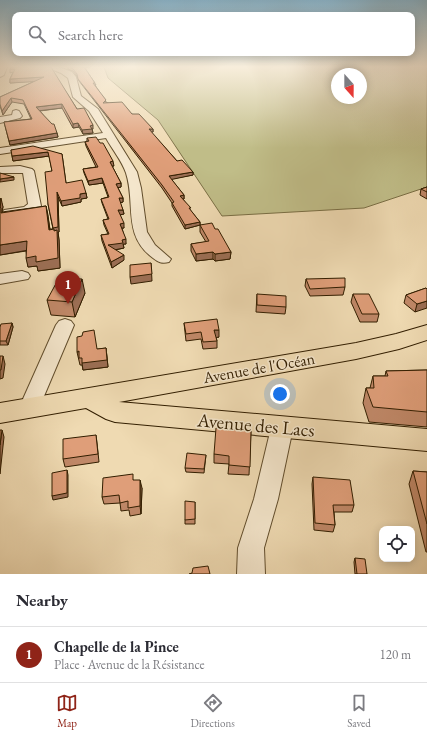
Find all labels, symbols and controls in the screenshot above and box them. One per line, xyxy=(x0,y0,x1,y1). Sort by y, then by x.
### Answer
search box xyxy=(12,12,415,56)
icon: search xyxy=(26,23,48,45)
text: Search here xyxy=(58,25,123,44)
north arrow xyxy=(331,68,367,104)
pin: 1 xyxy=(55,271,81,304)
street label: Avenue de l'Océan xyxy=(200,348,317,388)
your location xyxy=(270,384,290,404)
street label: Avenue des Lacs xyxy=(195,407,316,443)
map controls xyxy=(379,526,415,562)
button: locate xyxy=(379,526,415,562)
text: Nearby xyxy=(16,589,68,611)
text: Chapelle de la Pince xyxy=(54,637,179,656)
text: 1 xyxy=(26,646,32,663)
text: 120 m xyxy=(380,646,411,663)
text: Place · Avenue de la Résistance xyxy=(54,656,205,673)
tab: Map xyxy=(56,692,78,730)
tab: Directions xyxy=(191,692,235,730)
tab: Saved xyxy=(347,692,371,730)

